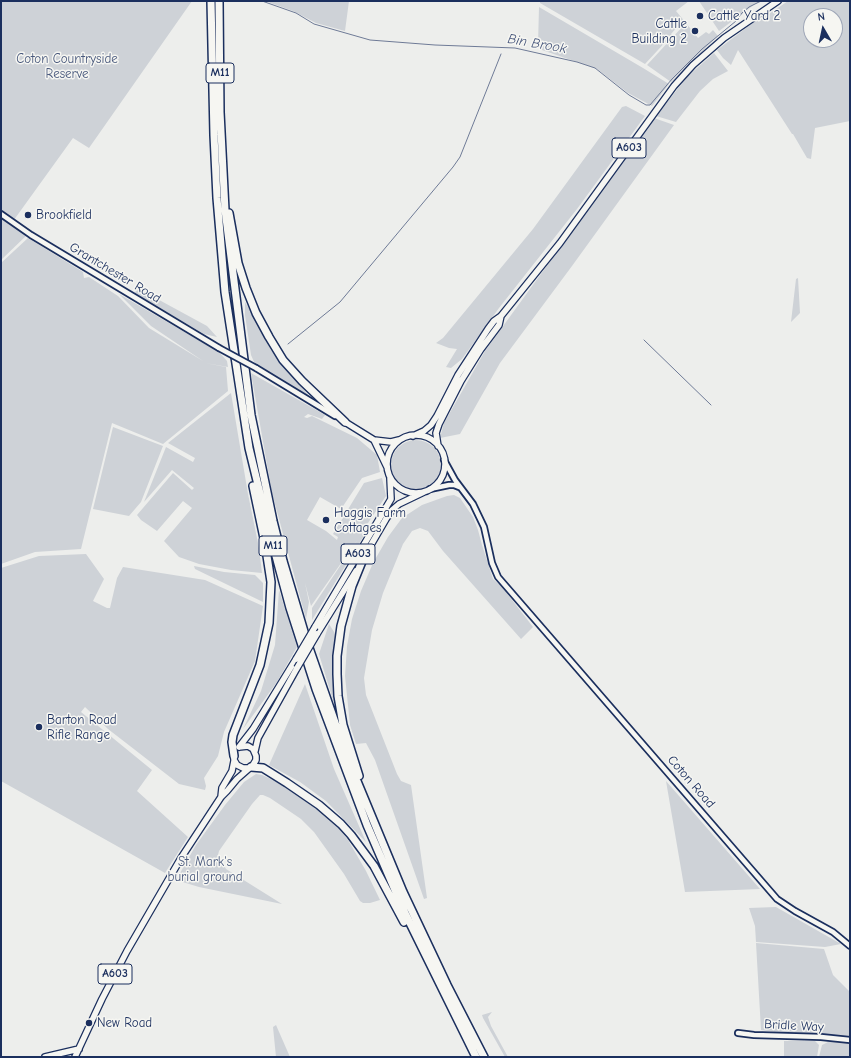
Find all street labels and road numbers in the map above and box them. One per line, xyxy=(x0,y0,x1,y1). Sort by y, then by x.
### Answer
road number: M11 xyxy=(206,63,234,83)
road number: A603 xyxy=(612,138,646,158)
street label: Grantchester Road xyxy=(66,240,164,306)
road number: M11 xyxy=(259,536,287,556)
road number: A603 xyxy=(341,544,375,564)
street label: Coton Road xyxy=(664,753,718,811)
road number: A603 xyxy=(98,964,132,984)
street label: Bridle Way xyxy=(764,1017,824,1035)

